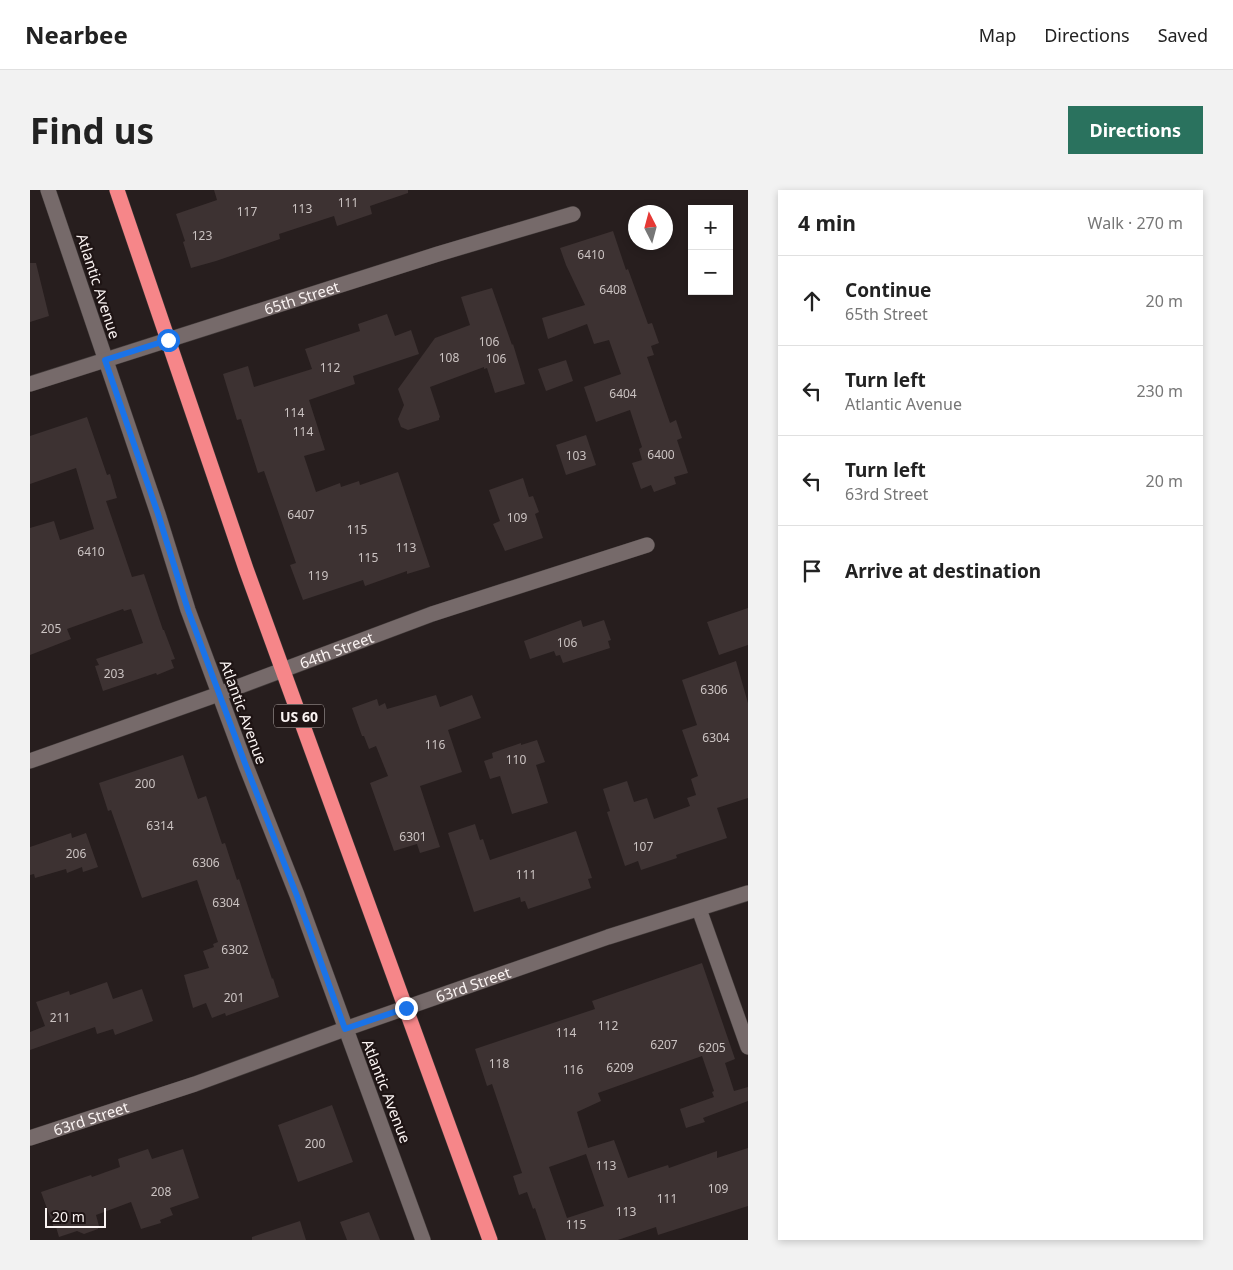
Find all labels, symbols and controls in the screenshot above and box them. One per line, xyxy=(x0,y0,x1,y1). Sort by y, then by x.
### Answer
text: Nearbee xyxy=(25,18,128,51)
text: Map xyxy=(979,23,1016,47)
text: Directions xyxy=(1044,23,1130,47)
text: Saved xyxy=(1158,23,1208,47)
button: Directions xyxy=(1068,106,1203,154)
text: Find us xyxy=(30,107,154,154)
house number: 111 xyxy=(338,194,358,211)
house number: 113 xyxy=(292,200,312,217)
house number: 117 xyxy=(237,203,257,220)
north arrow xyxy=(628,205,673,250)
map controls xyxy=(688,205,733,295)
button: + xyxy=(688,205,733,250)
text: 4 min xyxy=(798,209,856,237)
text: Walk · 270 m xyxy=(1088,212,1183,234)
house number: 123 xyxy=(192,227,212,244)
street label: Atlantic Avenue xyxy=(73,231,125,341)
house number: 6410 xyxy=(577,246,605,263)
button: − xyxy=(688,250,733,295)
street label: 65th Street xyxy=(261,276,342,319)
text: Continue xyxy=(845,277,931,303)
house number: 6408 xyxy=(599,281,627,298)
icon: ahead xyxy=(798,287,826,315)
text: 20 m xyxy=(1146,290,1183,312)
text: 65th Street xyxy=(845,303,928,325)
route start xyxy=(157,329,180,352)
house number: 106 xyxy=(479,333,499,350)
house number: 108 xyxy=(439,349,459,366)
house number: 106 xyxy=(486,350,506,367)
house number: 112 xyxy=(320,359,340,376)
text: Turn left xyxy=(845,367,926,393)
icon: left xyxy=(798,377,826,405)
text: 230 m xyxy=(1136,380,1183,402)
house number: 6404 xyxy=(609,385,637,402)
text: Atlantic Avenue xyxy=(845,393,962,415)
house number: 114 xyxy=(284,404,304,421)
house number: 114 xyxy=(293,423,313,440)
house number: 6400 xyxy=(647,446,675,463)
house number: 103 xyxy=(566,447,586,464)
text: Turn left xyxy=(845,457,926,483)
icon: left xyxy=(798,467,826,495)
text: 20 m xyxy=(1146,470,1183,492)
text: 63rd Street xyxy=(845,483,928,505)
house number: 6407 xyxy=(287,506,315,523)
house number: 109 xyxy=(507,509,527,526)
house number: 115 xyxy=(347,521,367,538)
house number: 113 xyxy=(396,539,416,556)
house number: 6410 xyxy=(77,543,105,560)
house number: 115 xyxy=(358,549,378,566)
icon: arrive xyxy=(798,557,826,585)
text: Arrive at destination xyxy=(845,558,1041,584)
house number: 119 xyxy=(308,567,328,584)
house number: 205 xyxy=(41,620,61,637)
street label: 64th Street xyxy=(297,627,377,673)
house number: 106 xyxy=(557,634,577,651)
street label: Atlantic Avenue xyxy=(216,657,272,767)
house number: 203 xyxy=(104,665,124,682)
house number: 6306 xyxy=(700,681,728,698)
road number: US 60 xyxy=(274,704,324,728)
house number: 6304 xyxy=(702,729,730,746)
house number: 116 xyxy=(425,736,445,753)
house number: 110 xyxy=(506,751,526,768)
house number: 200 xyxy=(135,775,155,792)
house number: 6314 xyxy=(146,817,174,834)
house number: 6301 xyxy=(399,828,427,845)
house number: 107 xyxy=(633,838,653,855)
house number: 206 xyxy=(66,845,86,862)
house number: 6306 xyxy=(192,854,220,871)
house number: 111 xyxy=(516,866,536,883)
house number: 6304 xyxy=(212,894,240,911)
house number: 6302 xyxy=(221,941,249,958)
street label: 63rd Street xyxy=(433,962,514,1007)
house number: 201 xyxy=(224,989,244,1006)
route end xyxy=(395,997,418,1020)
house number: 211 xyxy=(50,1009,70,1026)
house number: 112 xyxy=(598,1017,618,1034)
house number: 114 xyxy=(556,1024,576,1041)
street label: Atlantic Avenue xyxy=(358,1036,416,1146)
house number: 6207 xyxy=(650,1036,678,1053)
house number: 6205 xyxy=(698,1039,726,1056)
house number: 118 xyxy=(489,1055,509,1072)
house number: 6209 xyxy=(606,1059,634,1076)
house number: 116 xyxy=(563,1061,583,1078)
street label: 63rd Street xyxy=(51,1096,132,1140)
house number: 200 xyxy=(305,1135,325,1152)
house number: 113 xyxy=(596,1157,616,1174)
house number: 109 xyxy=(708,1180,728,1197)
house number: 208 xyxy=(151,1183,171,1200)
house number: 111 xyxy=(657,1190,677,1207)
house number: 113 xyxy=(616,1203,636,1220)
scale bar xyxy=(45,1205,106,1228)
text: 20 m xyxy=(52,1207,85,1226)
house number: 115 xyxy=(566,1216,586,1233)

